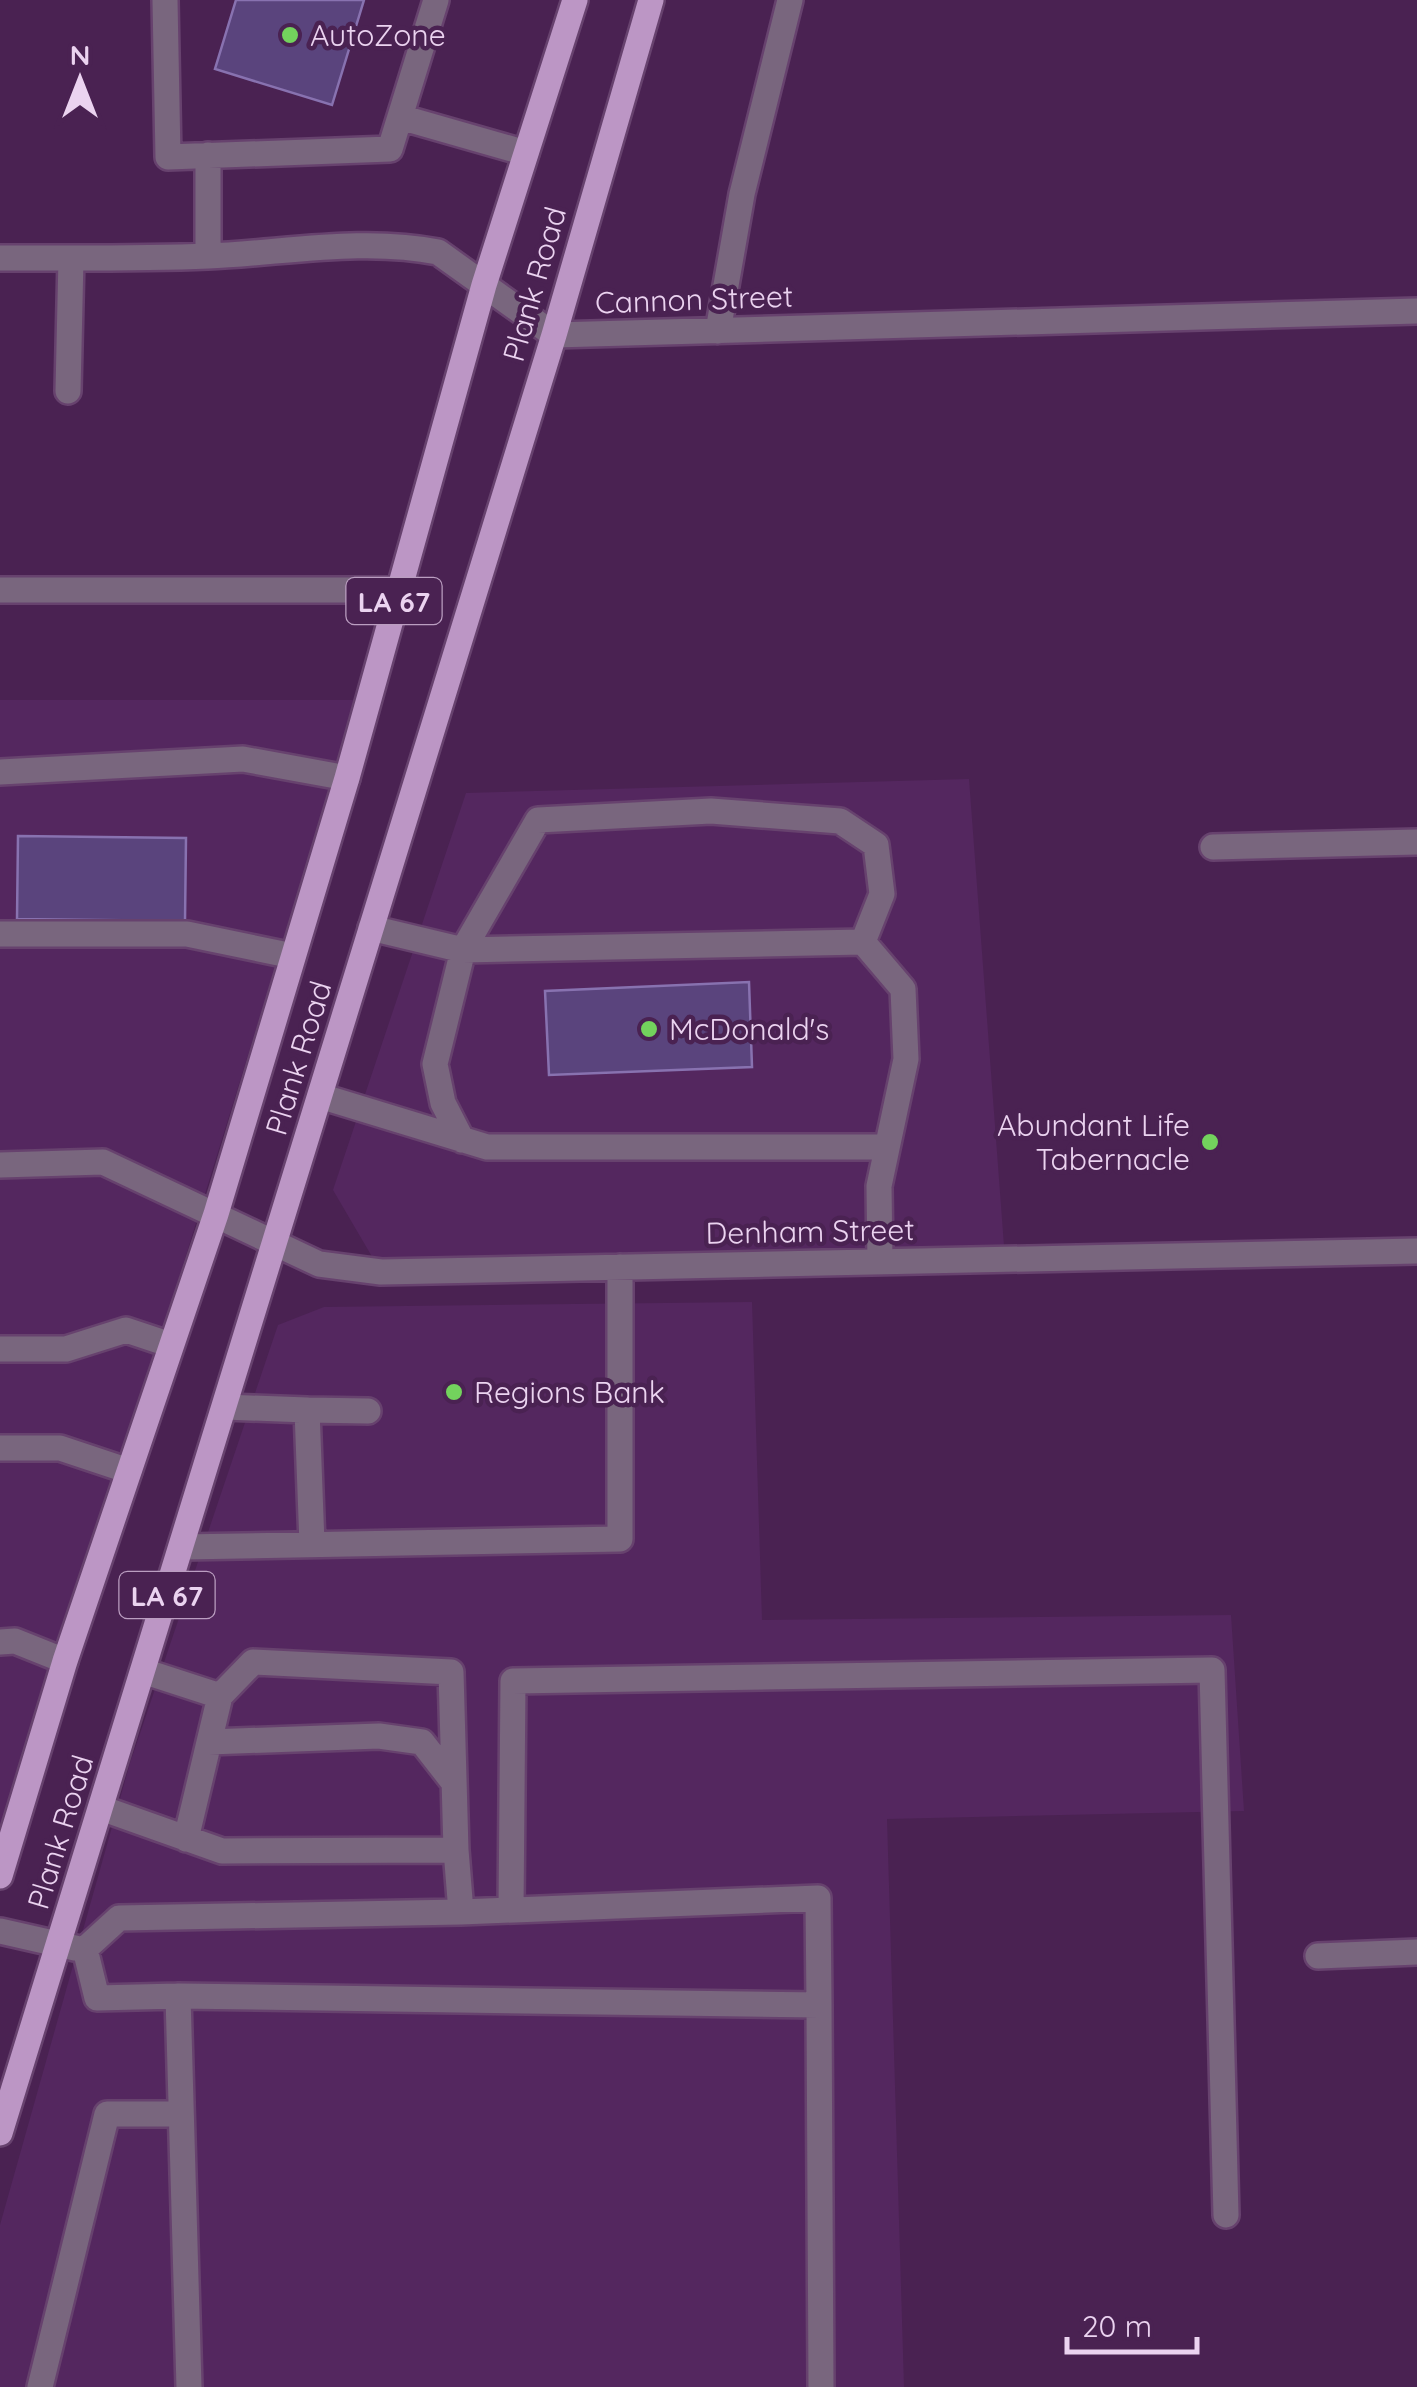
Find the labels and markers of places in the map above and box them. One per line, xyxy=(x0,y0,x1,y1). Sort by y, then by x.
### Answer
place label: AutoZone xyxy=(310,16,446,54)
marker: AutoZone xyxy=(279,24,301,46)
place label: McDonald's xyxy=(669,1010,829,1048)
marker: McDonald's xyxy=(638,1018,660,1040)
place label: Abundant Life Tabernacle xyxy=(997,1106,1190,1178)
marker: Abundant Life Tabernacle xyxy=(1199,1131,1221,1153)
place label: Regions Bank xyxy=(474,1373,665,1411)
marker: Regions Bank xyxy=(443,1381,465,1403)

